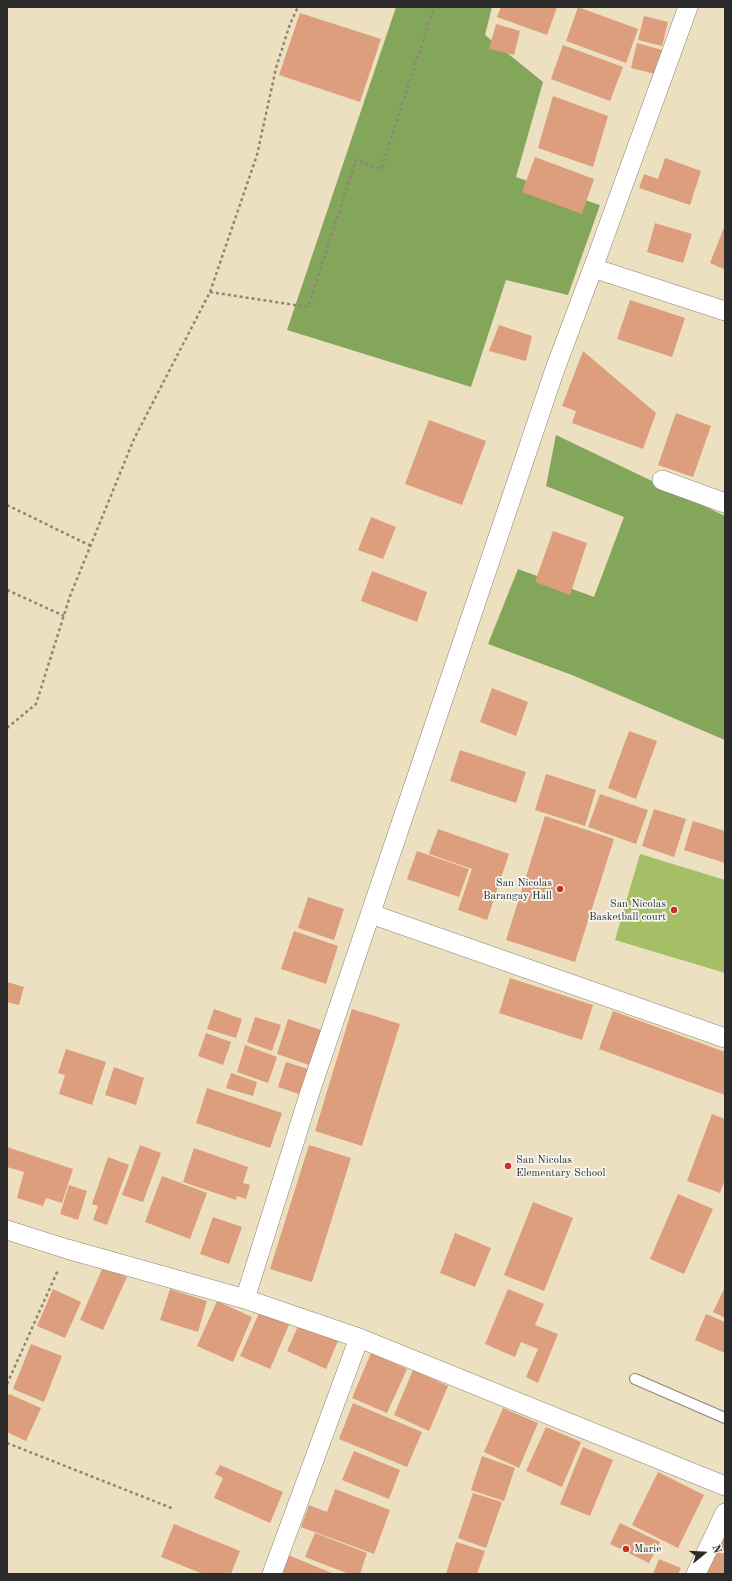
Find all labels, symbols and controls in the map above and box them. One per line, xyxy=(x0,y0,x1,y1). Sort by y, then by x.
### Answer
place label: San Nicolas Barangay Hall xyxy=(483,876,552,902)
marker: San Nicolas Barangay Hall xyxy=(555,884,565,894)
place label: San Nicolas Basketball court xyxy=(589,897,666,923)
marker: San Nicolas Basketball court xyxy=(669,905,679,915)
place label: San Nicolas Elementary School xyxy=(516,1153,606,1179)
marker: San Nicolas Elementary School xyxy=(503,1161,513,1171)
north arrow xyxy=(684,1533,724,1573)
place label: Marie xyxy=(634,1542,661,1556)
text: N xyxy=(709,1543,722,1555)
marker: Marie xyxy=(621,1544,631,1554)

